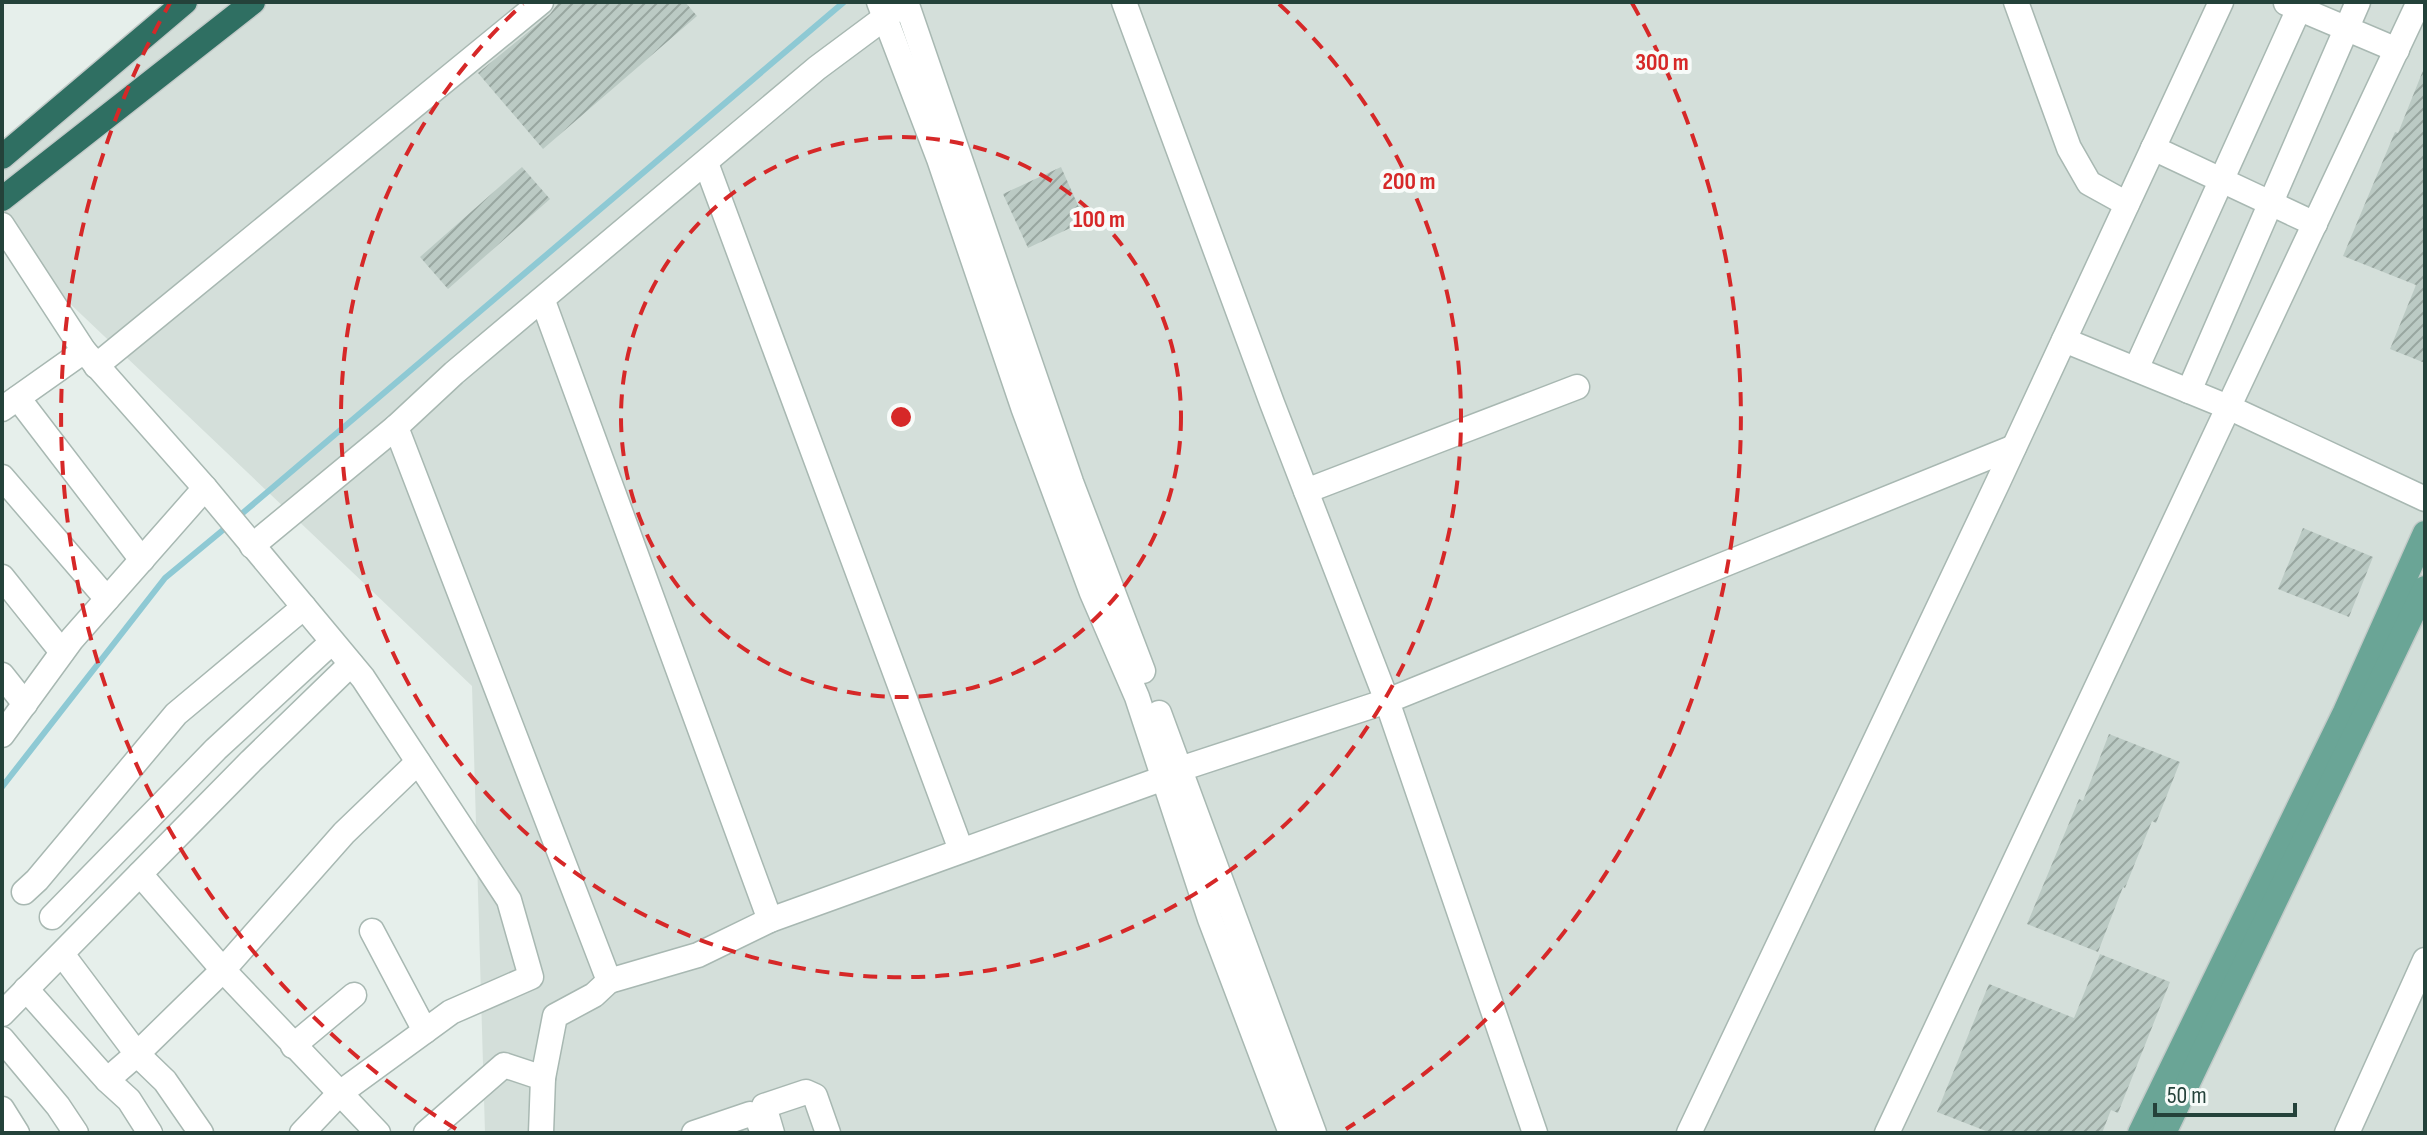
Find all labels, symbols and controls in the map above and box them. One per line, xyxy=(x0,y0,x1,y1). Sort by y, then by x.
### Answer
text: 300 m xyxy=(1635,48,1689,77)
text: 200 m xyxy=(1382,167,1436,196)
text: 100 m xyxy=(1073,205,1125,234)
centre of rings xyxy=(887,403,915,431)
scale bar xyxy=(2155,1067,2295,1117)
text: 50 m xyxy=(2167,1081,2207,1110)

